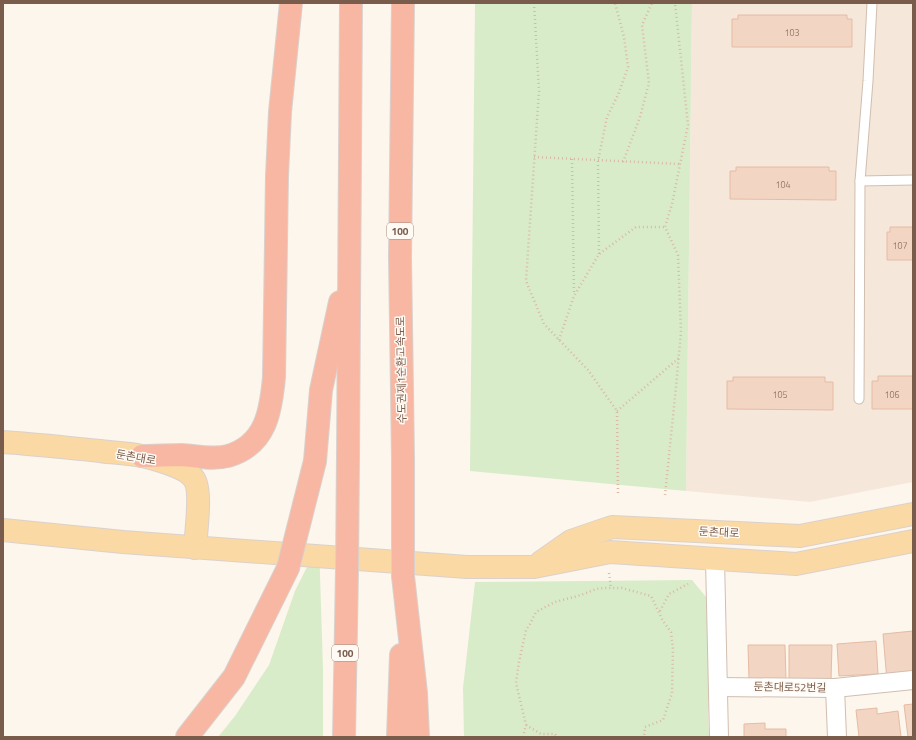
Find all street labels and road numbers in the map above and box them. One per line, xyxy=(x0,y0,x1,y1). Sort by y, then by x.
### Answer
road number: 100 xyxy=(387,223,413,239)
street label: 수도권제1순환고속도로 xyxy=(392,316,410,424)
street label: 둔촌대로 xyxy=(115,446,157,468)
street label: 둔촌대로 xyxy=(698,523,740,541)
road number: 100 xyxy=(332,645,358,661)
street label: 둔촌대로52번길 xyxy=(753,678,827,696)

